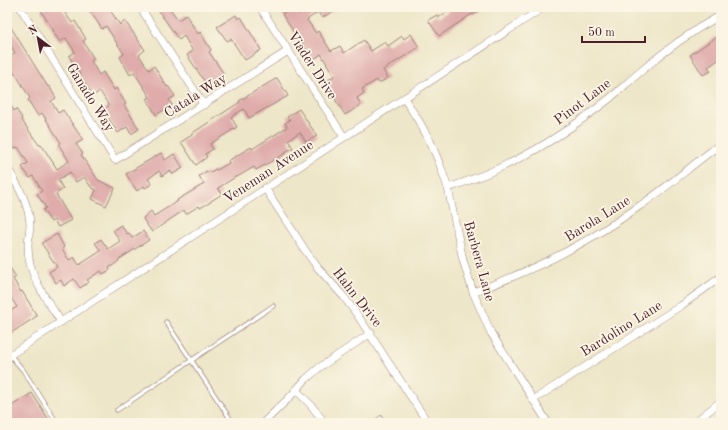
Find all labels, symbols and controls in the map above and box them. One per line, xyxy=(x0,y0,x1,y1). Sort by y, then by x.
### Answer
north arrow xyxy=(18,18,58,58)
scale bar xyxy=(582,18,645,44)
text: N xyxy=(27,24,40,38)
text: 50 m xyxy=(588,26,615,39)
street label: Viader Drive xyxy=(285,29,339,102)
street label: Ganado Way xyxy=(64,61,117,135)
street label: Catala Way xyxy=(162,71,230,121)
street label: Pinot Lane xyxy=(552,76,614,128)
street label: Veneman Avenue xyxy=(221,138,316,206)
street label: Barola Lane xyxy=(562,193,633,244)
street label: Barbera Lane xyxy=(461,220,497,303)
street label: Hahn Drive xyxy=(330,265,384,330)
street label: Bardolino Lane xyxy=(578,298,665,359)

